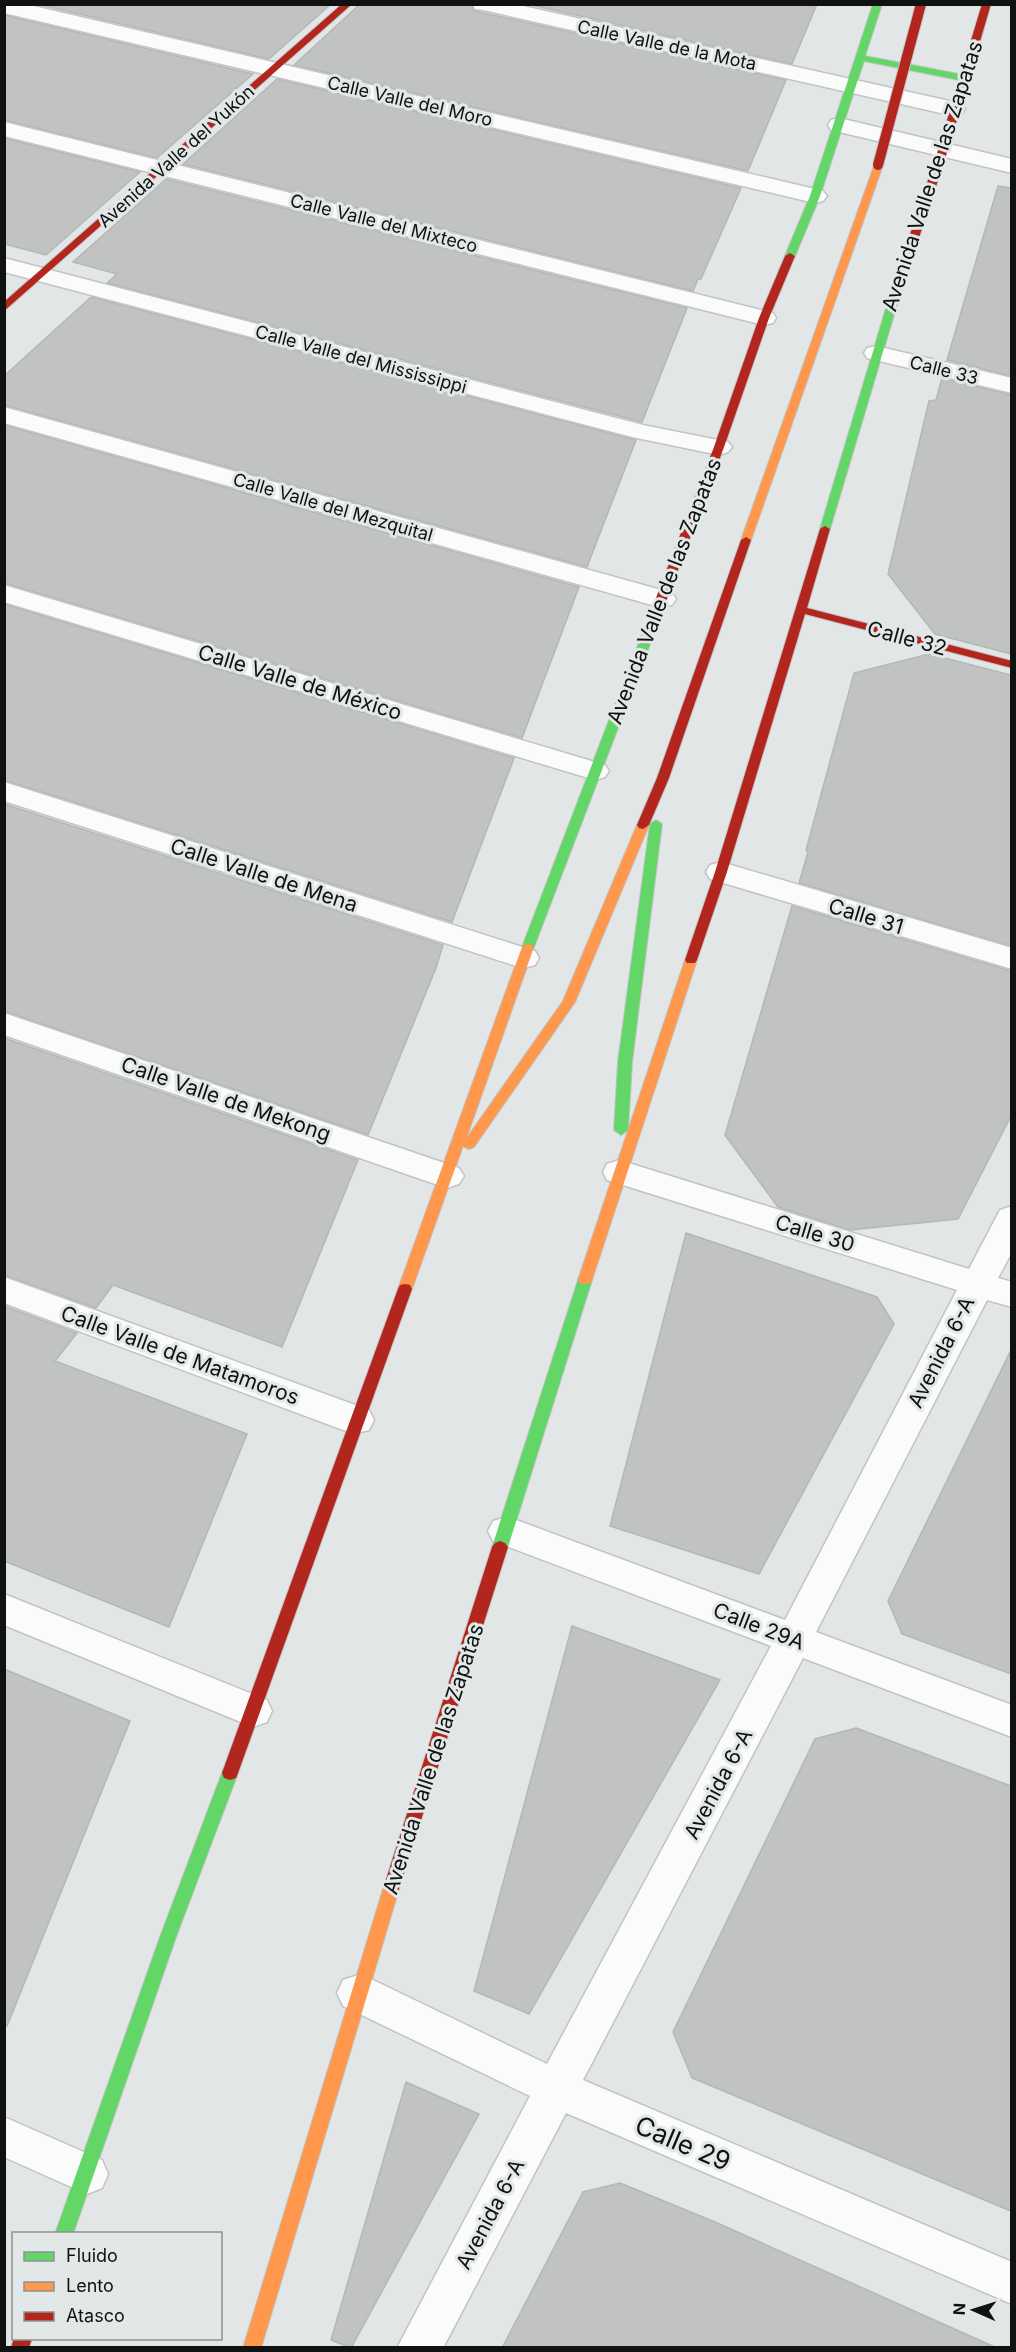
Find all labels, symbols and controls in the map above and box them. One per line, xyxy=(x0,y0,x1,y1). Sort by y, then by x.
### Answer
street label: Calle Valle de la Mota xyxy=(575,16,759,74)
street label: Avenida Valle de las Zapatas xyxy=(876,38,988,314)
street label: Calle Valle del Moro xyxy=(325,72,495,130)
street label: Avenida Valle del Yukón xyxy=(94,80,258,232)
street label: Calle Valle del Mixteco xyxy=(288,190,480,256)
street label: Calle Valle del Mississippi xyxy=(253,321,469,397)
street label: Calle 33 xyxy=(908,351,980,389)
street label: Avenida Valle de las Zapatas xyxy=(602,454,726,728)
street label: Calle Valle del Mezquital xyxy=(231,468,435,546)
street label: Calle 32 xyxy=(865,615,949,661)
street label: Calle Valle de México xyxy=(195,639,405,725)
street label: Calle Valle de Mena xyxy=(167,833,361,917)
street label: Calle 31 xyxy=(826,893,906,939)
street label: Calle Valle de Mekong xyxy=(118,1051,334,1147)
street label: Calle 30 xyxy=(772,1209,858,1257)
street label: Avenida 6-A xyxy=(902,1292,980,1412)
street label: Calle Valle de Matamoros xyxy=(57,1300,303,1410)
street label: Calle 29A xyxy=(710,1597,808,1655)
street label: Avenida Valle de las Zapatas xyxy=(377,1621,489,1897)
street label: Avenida 6-A xyxy=(679,1725,757,1843)
street label: Calle 29 xyxy=(631,2109,735,2177)
street label: Avenida 6-A xyxy=(451,2155,529,2273)
legend xyxy=(12,2232,222,2340)
text: Fluido xyxy=(66,2245,118,2266)
text: Lento xyxy=(66,2275,114,2296)
north arrow xyxy=(944,2280,1004,2340)
text: N xyxy=(949,2303,969,2316)
text: Atasco xyxy=(66,2305,125,2326)

